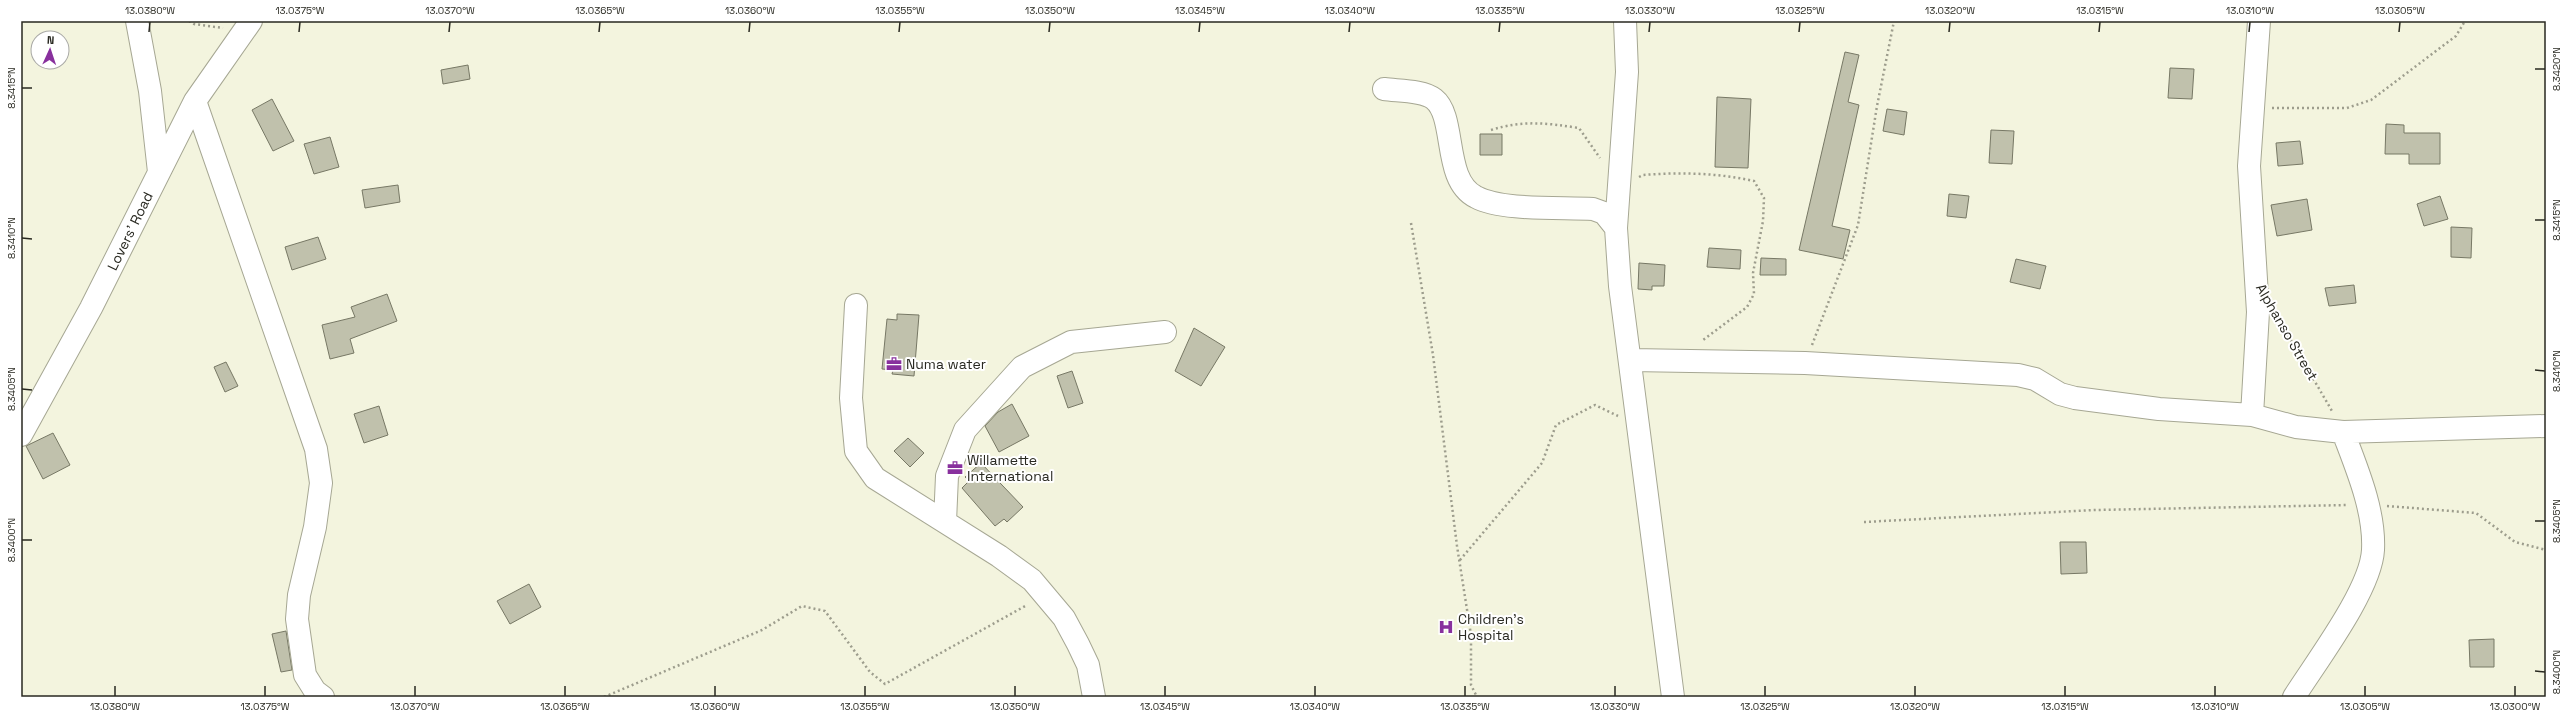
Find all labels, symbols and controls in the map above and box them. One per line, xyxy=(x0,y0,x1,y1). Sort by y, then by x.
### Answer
text: 13.0380°W xyxy=(125,4,175,17)
text: 13.0375°W xyxy=(275,4,325,17)
text: 13.0370°W xyxy=(425,4,475,17)
text: 13.0365°W xyxy=(575,4,625,17)
text: 13.0360°W xyxy=(725,4,775,17)
text: 13.0355°W xyxy=(875,4,925,17)
text: 13.0350°W xyxy=(1025,4,1075,17)
text: 13.0345°W xyxy=(1175,4,1225,17)
text: 13.0340°W xyxy=(1325,4,1375,17)
text: 13.0335°W xyxy=(1475,4,1525,17)
text: 13.0330°W xyxy=(1625,4,1675,17)
text: 13.0325°W xyxy=(1775,4,1825,17)
text: 13.0320°W xyxy=(1925,4,1975,17)
text: 13.0315°W xyxy=(2076,4,2124,17)
text: 13.0310°W xyxy=(2226,4,2274,17)
text: 13.0305°W xyxy=(2375,4,2425,17)
north arrow xyxy=(30,30,70,70)
text: N xyxy=(46,33,55,47)
text: 8.3420°N xyxy=(2550,47,2563,91)
text: 8.3415°N xyxy=(5,67,18,109)
street label: Lovers' Road xyxy=(103,189,157,273)
text: 8.3415°N xyxy=(2550,199,2563,241)
text: 8.3410°N xyxy=(5,217,18,259)
street label: Alphanso Street xyxy=(2252,280,2322,384)
text: 8.3410°N xyxy=(2550,350,2563,392)
office icon: Numa water xyxy=(885,355,903,373)
place label: Numa water xyxy=(906,355,986,373)
text: 8.3405°N xyxy=(5,367,18,411)
place label: Willamette International xyxy=(967,451,1053,485)
office icon: Willamette International xyxy=(946,459,964,477)
text: 8.3405°N xyxy=(2550,499,2563,543)
text: 8.3400°N xyxy=(5,518,18,562)
place label: Children's Hospital xyxy=(1458,610,1524,644)
hospital icon: Children's Hospital xyxy=(1437,618,1455,636)
text: 8.3400°N xyxy=(2550,650,2563,694)
text: 13.0380°W xyxy=(90,700,140,713)
text: 13.0375°W xyxy=(240,700,290,713)
text: 13.0370°W xyxy=(390,700,440,713)
text: 13.0365°W xyxy=(540,700,590,713)
text: 13.0360°W xyxy=(690,700,740,713)
text: 13.0355°W xyxy=(840,700,890,713)
text: 13.0350°W xyxy=(990,700,1040,713)
text: 13.0345°W xyxy=(1140,700,1190,713)
text: 13.0340°W xyxy=(1290,700,1340,713)
text: 13.0335°W xyxy=(1440,700,1490,713)
text: 13.0330°W xyxy=(1590,700,1640,713)
text: 13.0325°W xyxy=(1740,700,1790,713)
text: 13.0320°W xyxy=(1890,700,1940,713)
text: 13.0315°W xyxy=(2041,700,2089,713)
text: 13.0310°W xyxy=(2191,700,2239,713)
text: 13.0305°W xyxy=(2340,700,2390,713)
text: 13.0300°W xyxy=(2490,700,2540,713)

